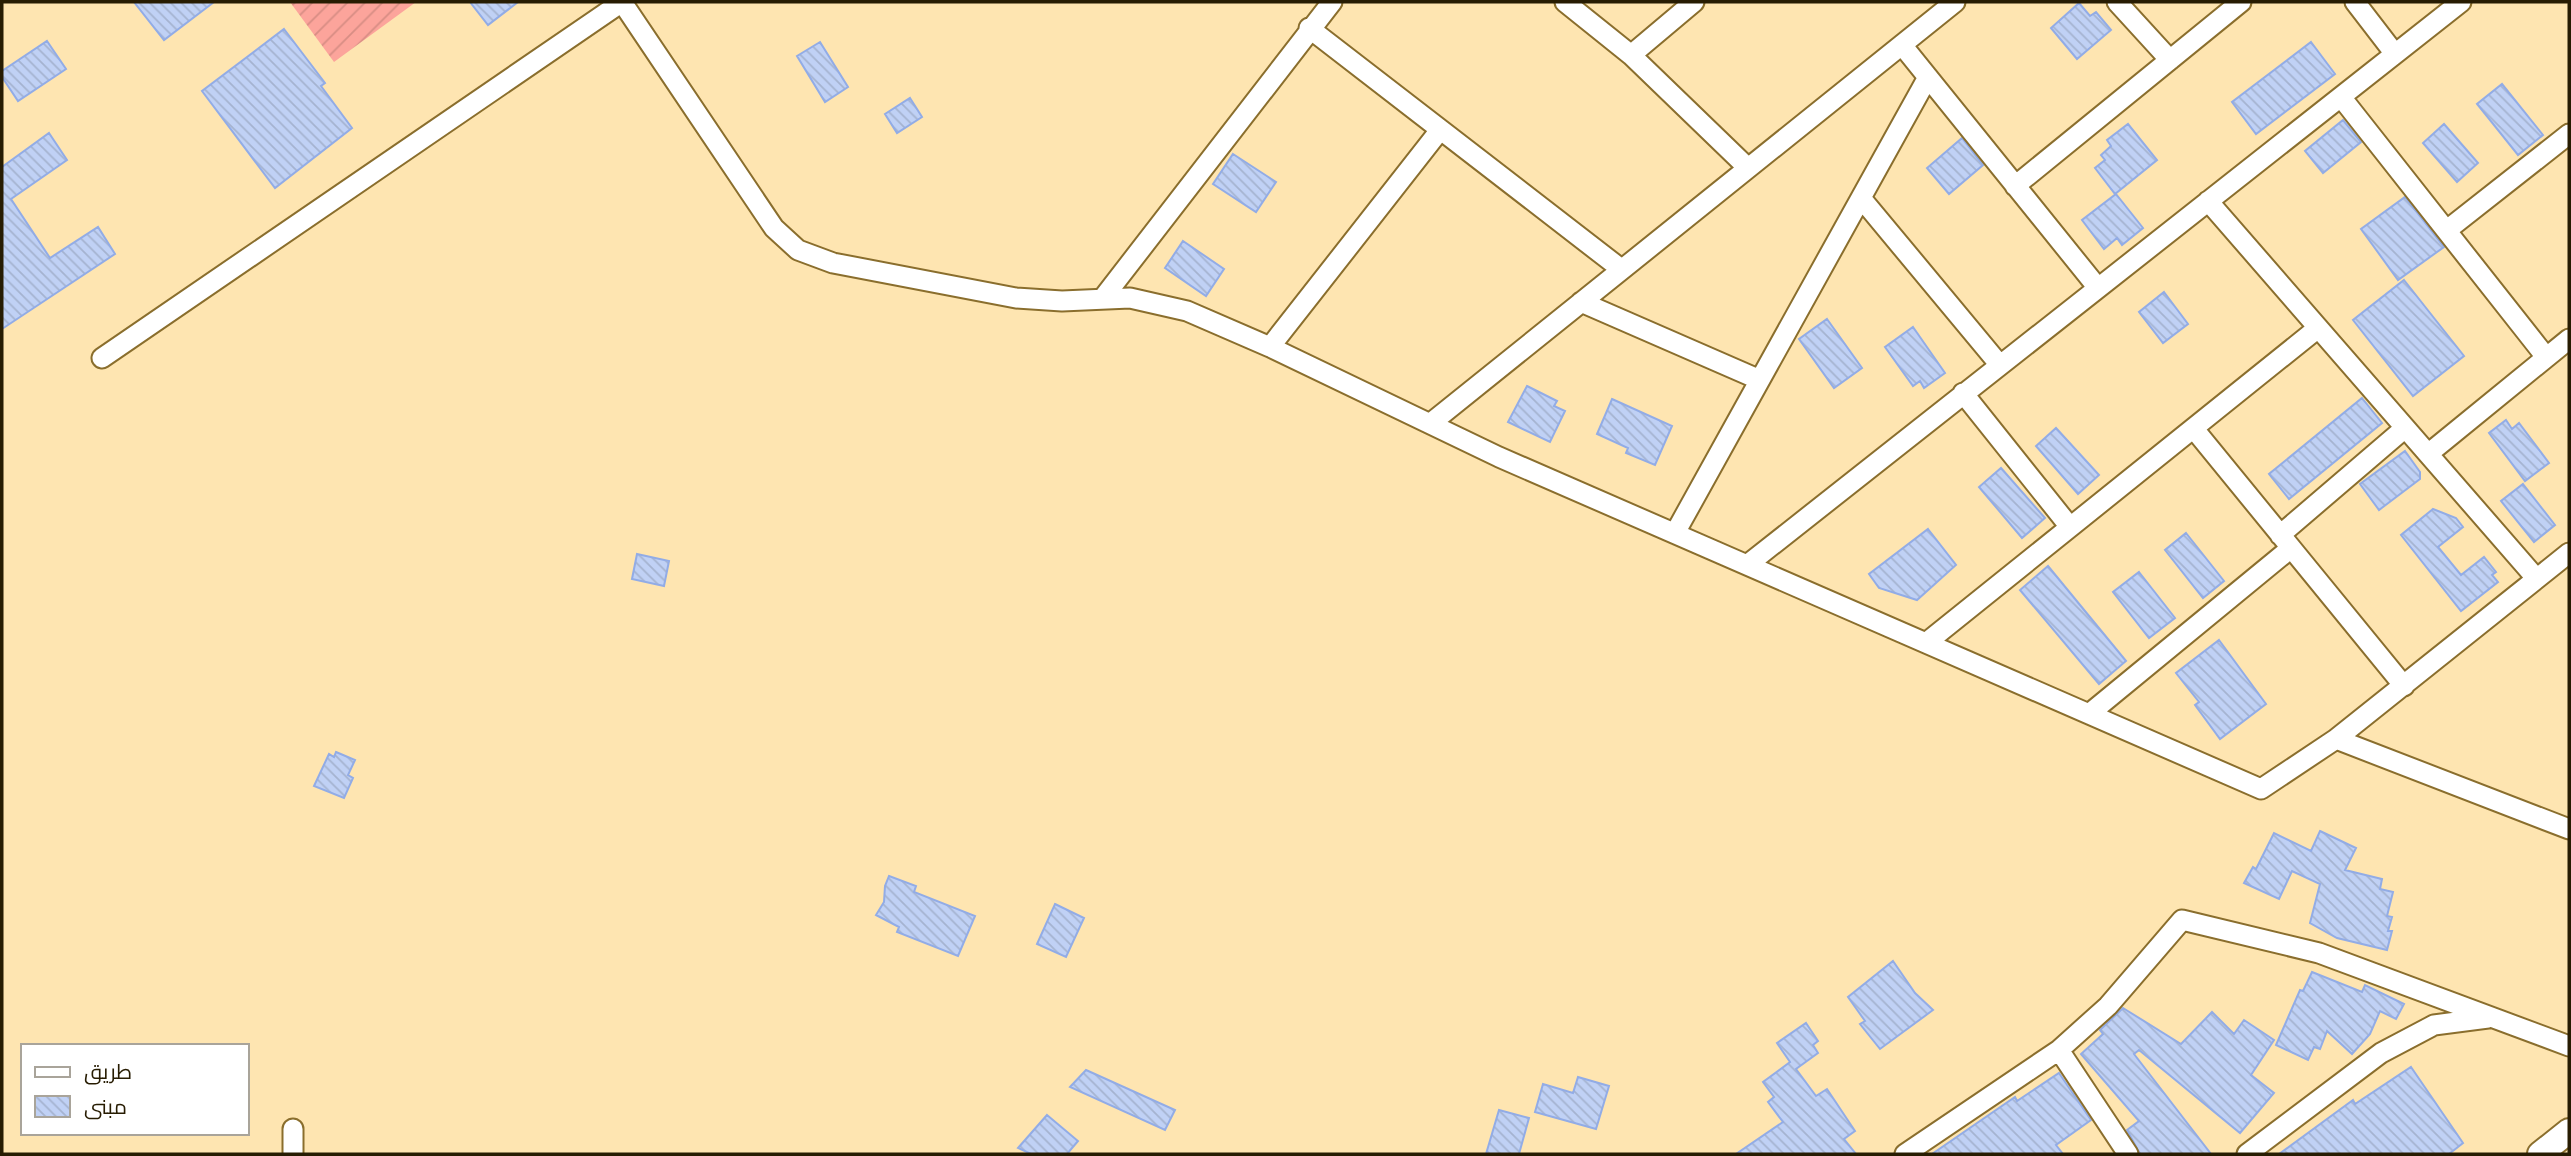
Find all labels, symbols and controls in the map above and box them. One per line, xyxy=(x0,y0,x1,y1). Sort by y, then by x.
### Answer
legend xyxy=(21,1044,248,1135)
text: طريق xyxy=(84,1057,132,1087)
text: مبنى xyxy=(84,1092,127,1122)

